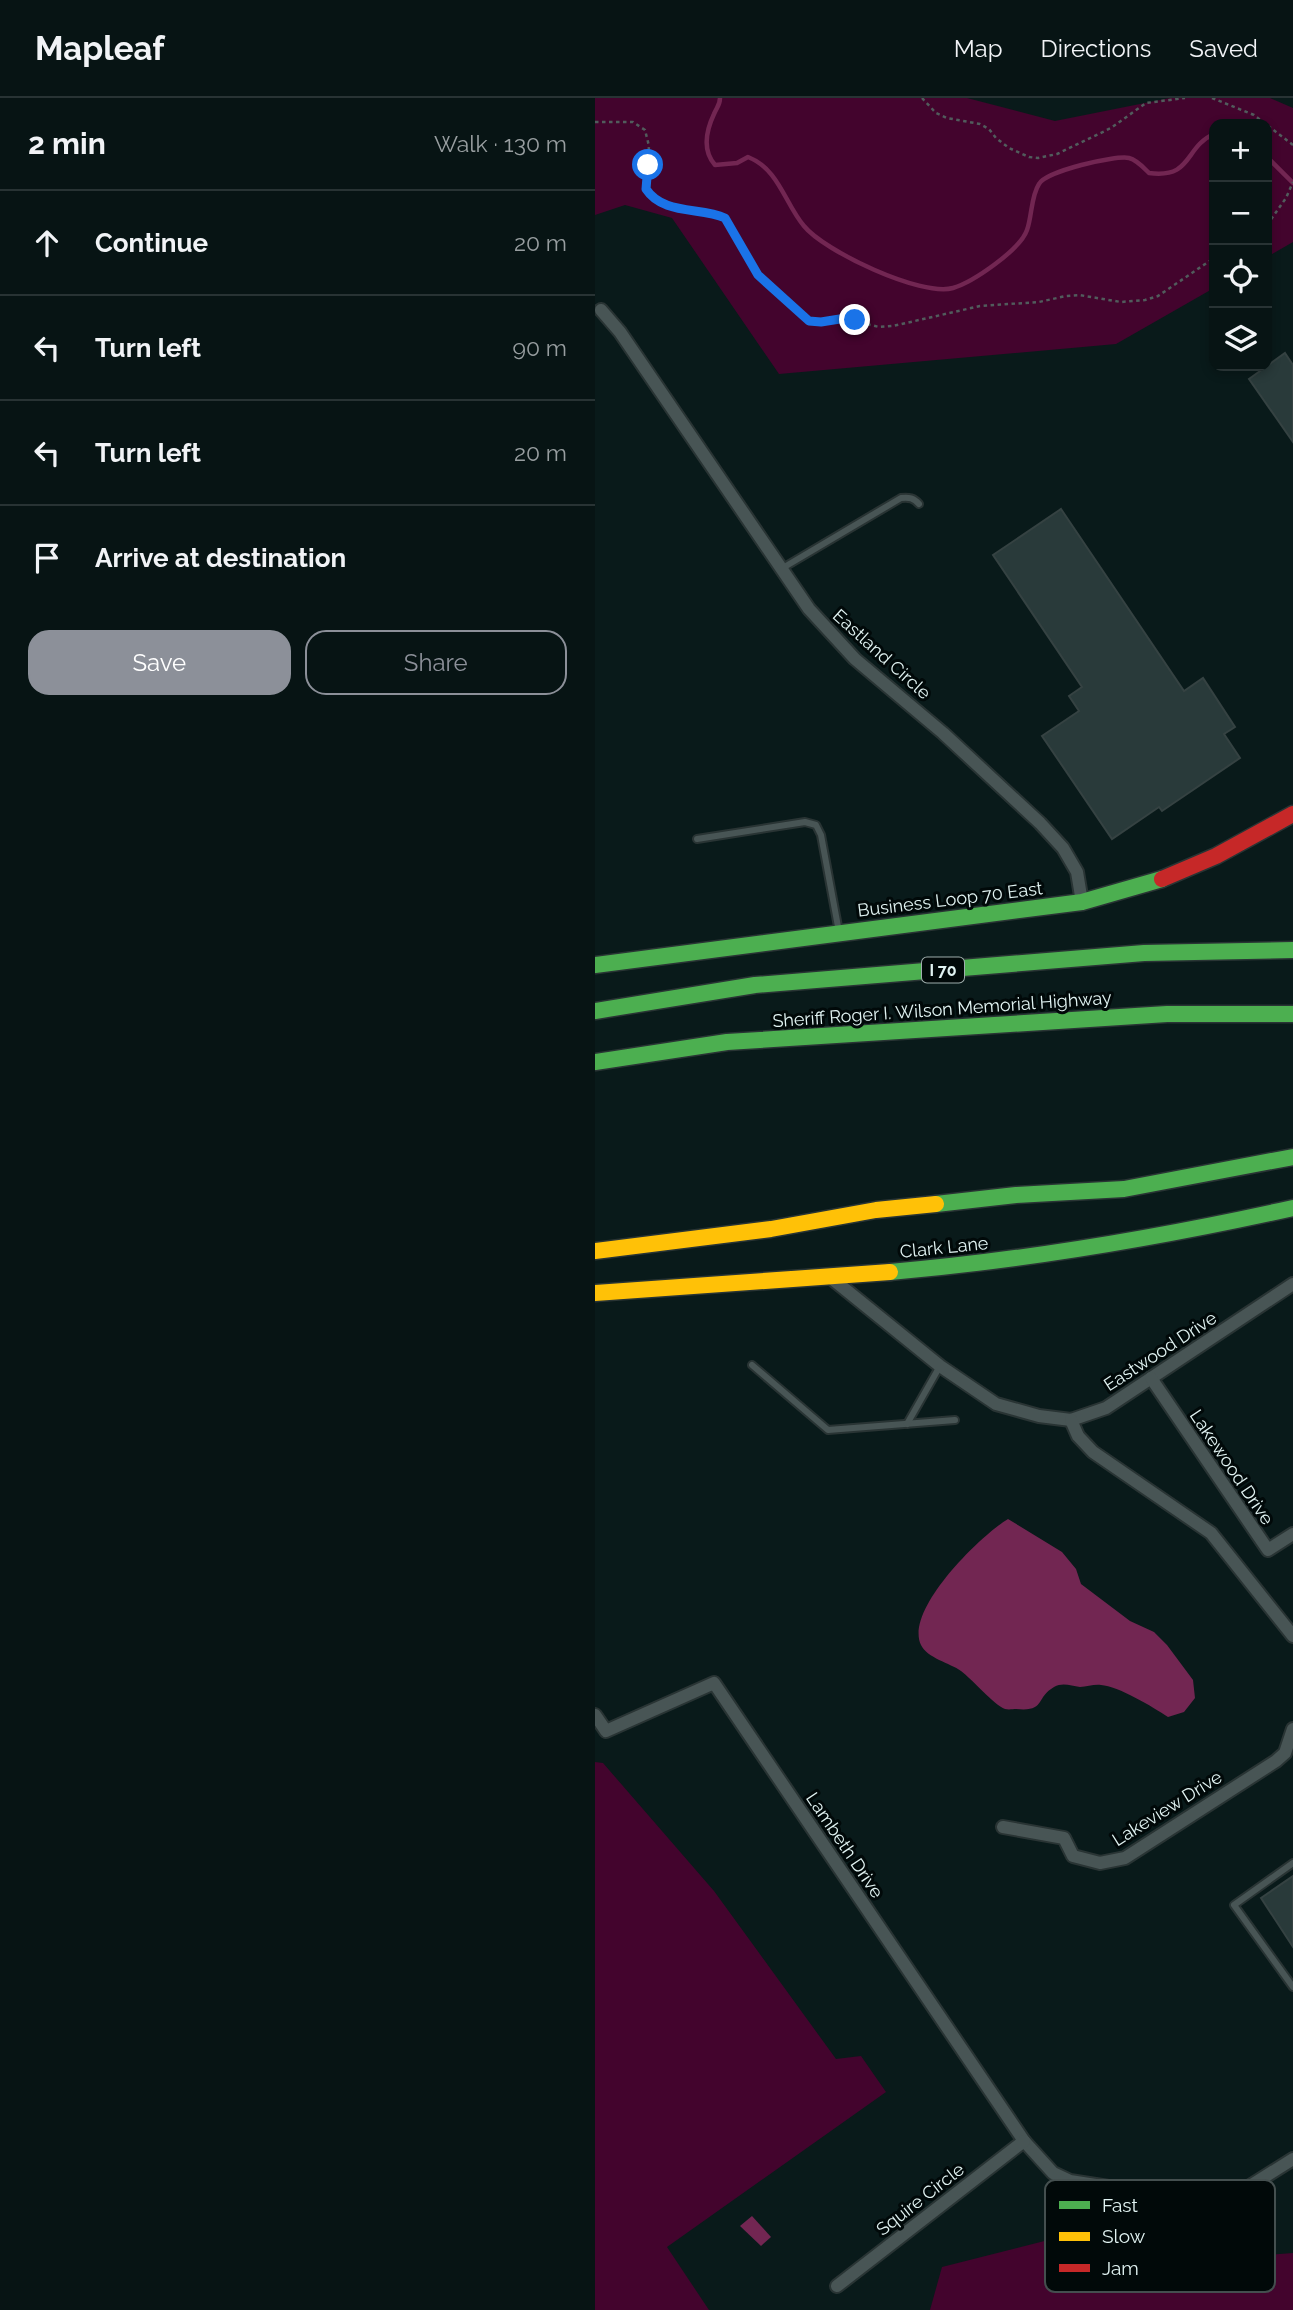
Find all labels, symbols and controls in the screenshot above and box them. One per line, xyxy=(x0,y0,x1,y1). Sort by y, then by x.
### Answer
text: Mapleaf xyxy=(35,29,165,68)
text: Map xyxy=(954,34,1003,63)
text: Directions xyxy=(1041,34,1151,63)
text: Saved xyxy=(1189,34,1258,63)
map controls xyxy=(1209,119,1272,371)
button: + xyxy=(1209,119,1272,182)
text: 2 min xyxy=(28,126,106,161)
text: Walk · 130 m xyxy=(434,130,567,157)
route start xyxy=(632,149,663,180)
button: − xyxy=(1209,182,1272,245)
icon: ahead xyxy=(28,224,66,262)
text: Continue xyxy=(95,228,208,258)
text: 20 m xyxy=(514,229,567,256)
button: locate xyxy=(1209,245,1272,308)
route end xyxy=(839,304,870,335)
button: layers xyxy=(1209,308,1272,371)
icon: left xyxy=(28,329,66,367)
text: Turn left xyxy=(95,333,201,363)
text: 90 m xyxy=(512,334,567,361)
icon: left xyxy=(28,434,66,472)
text: Turn left xyxy=(95,438,201,468)
text: 20 m xyxy=(514,439,567,466)
icon: arrive xyxy=(28,539,66,577)
text: Arrive at destination xyxy=(95,543,346,573)
street label: Eastland Circle xyxy=(829,605,935,704)
button: Save xyxy=(28,630,291,695)
button: Share xyxy=(305,630,567,695)
street label: Business Loop 70 East xyxy=(856,877,1044,921)
road number: I 70 xyxy=(922,958,964,982)
street label: Sheriff Roger I. Wilson Memorial Highway xyxy=(772,987,1113,1031)
street label: Clark Lane xyxy=(899,1232,990,1262)
street label: Eastwood Drive xyxy=(1100,1307,1221,1395)
street label: Lakewood Drive xyxy=(1186,1406,1278,1529)
street label: Lakeview Drive xyxy=(1108,1766,1226,1850)
street label: Lambeth Drive xyxy=(802,1788,888,1902)
street label: Squire Circle xyxy=(872,2158,968,2240)
legend xyxy=(1045,2180,1275,2292)
text: Fast xyxy=(1102,2194,1138,2216)
text: Slow xyxy=(1102,2225,1146,2247)
text: Jam xyxy=(1102,2257,1139,2279)

